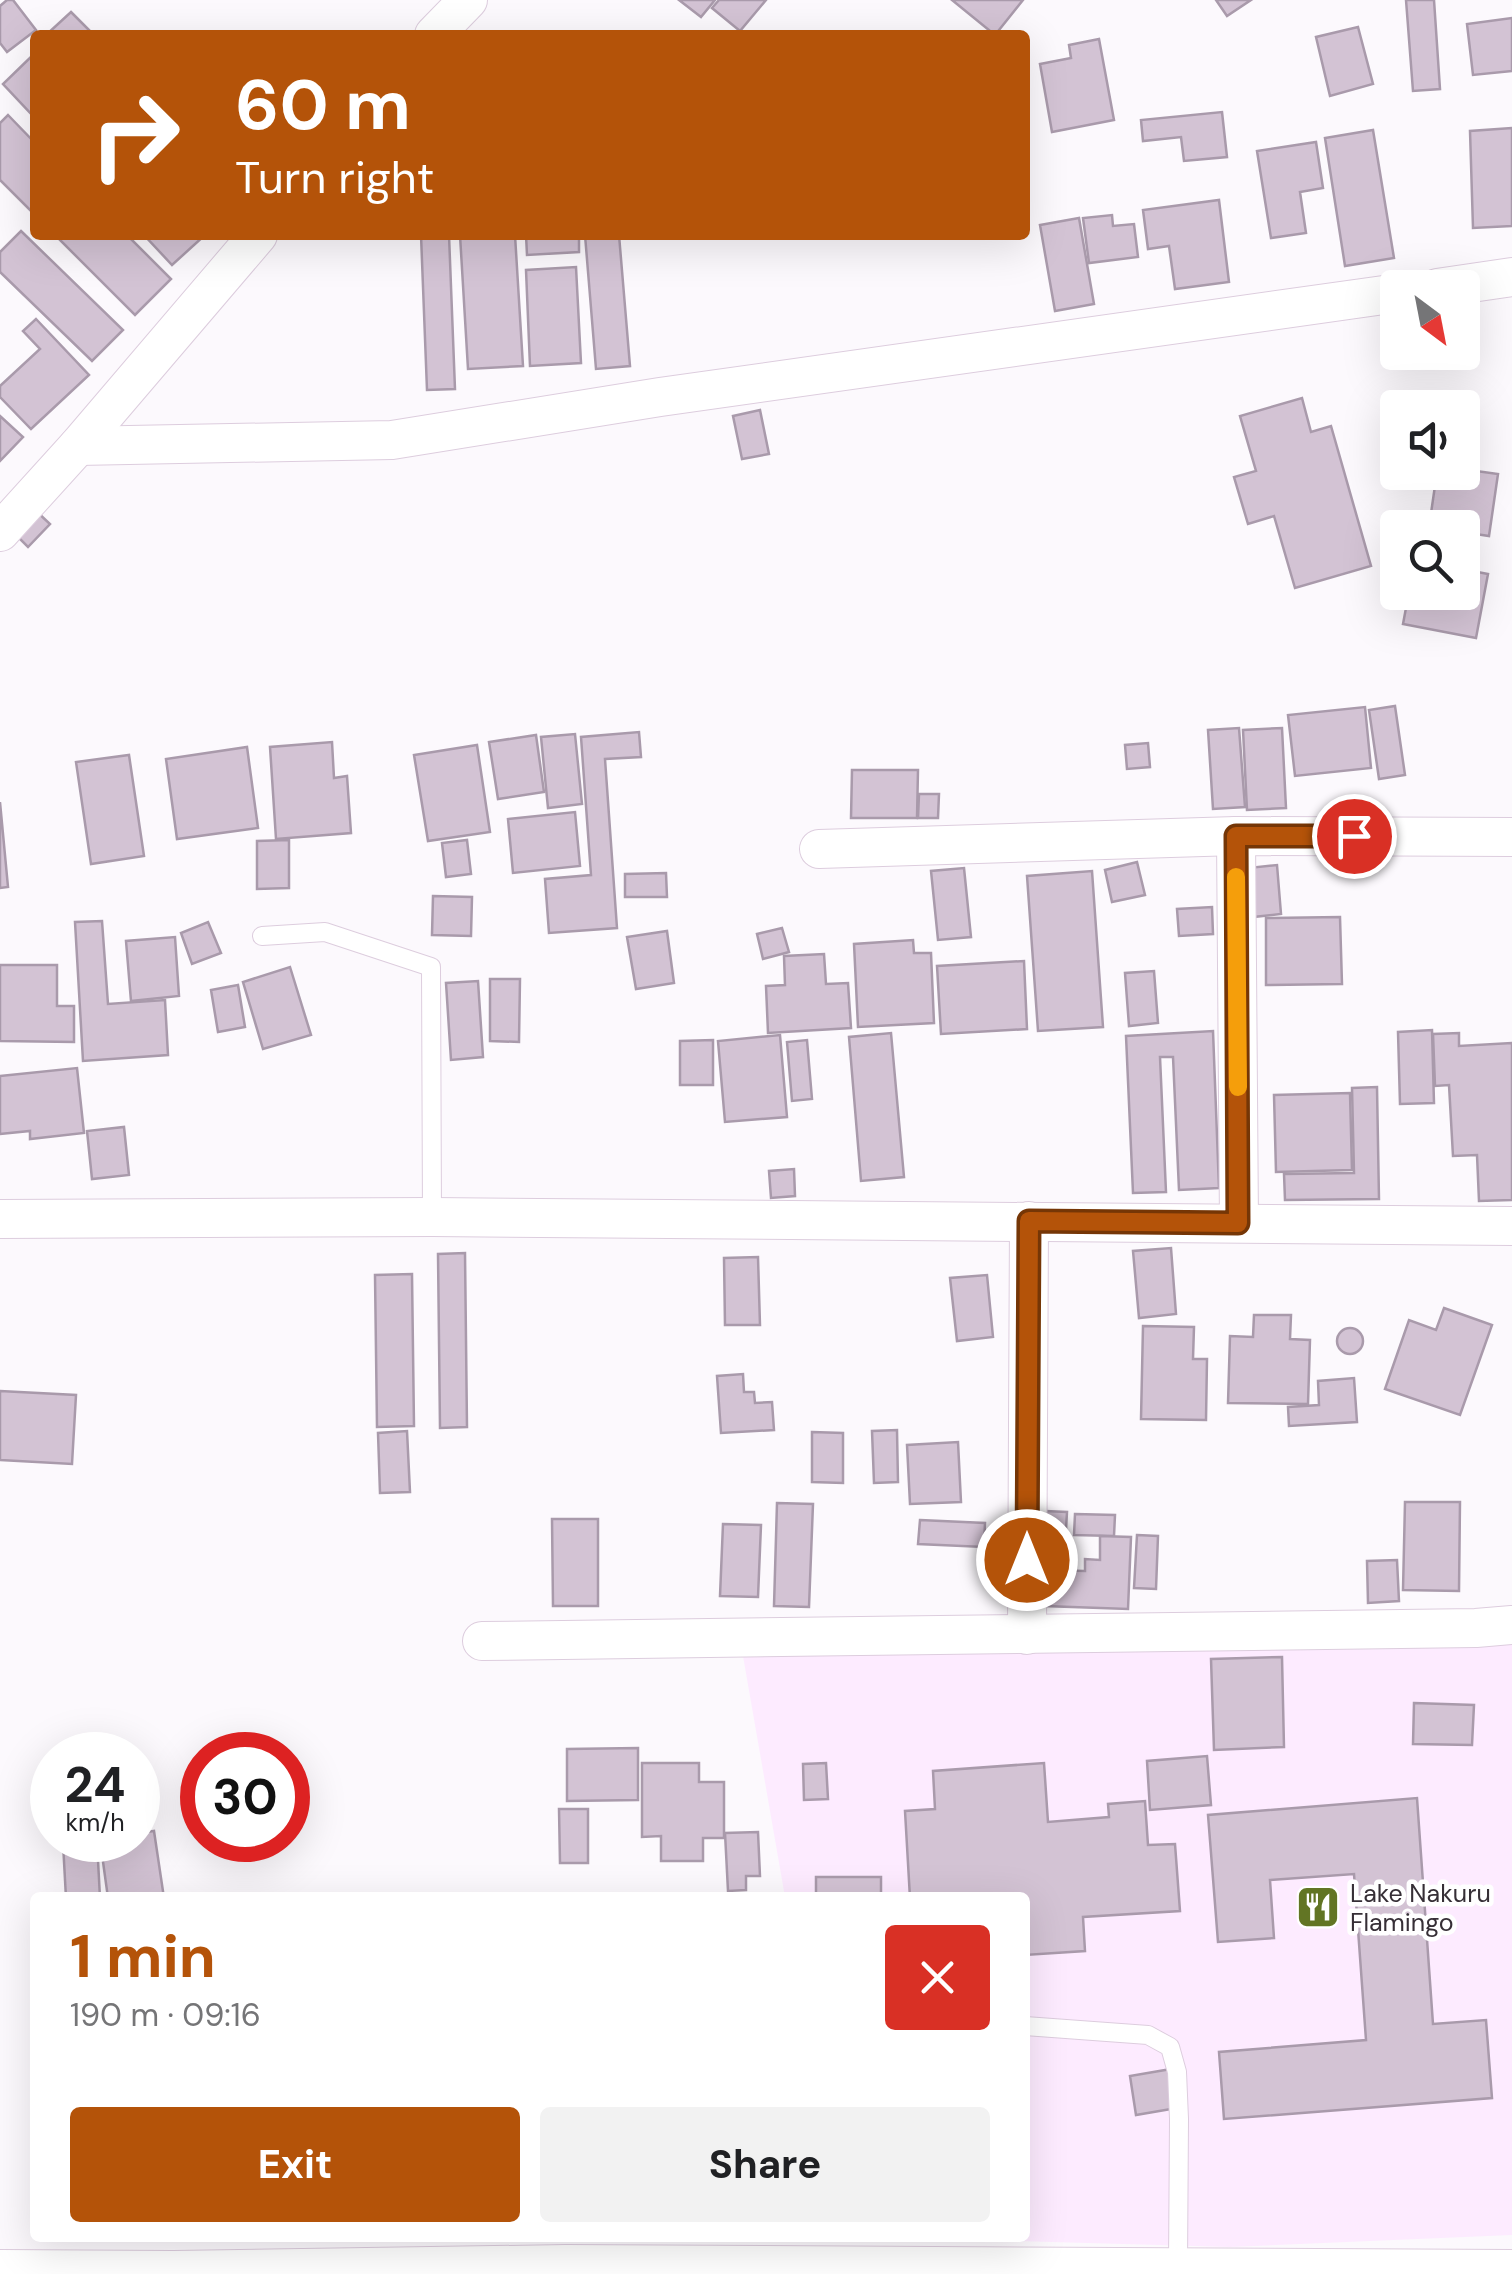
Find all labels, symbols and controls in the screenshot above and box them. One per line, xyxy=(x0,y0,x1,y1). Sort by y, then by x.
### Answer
text: 60 m xyxy=(235,60,411,151)
icon: right xyxy=(70,70,200,200)
text: Turn right xyxy=(235,148,434,207)
north arrow xyxy=(1380,270,1480,370)
map controls xyxy=(1380,270,1480,610)
button: sound xyxy=(1380,390,1480,490)
button: search xyxy=(1380,510,1480,610)
pin xyxy=(1312,794,1397,879)
icon: arrive xyxy=(1327,809,1382,864)
position arrow xyxy=(975,1508,1079,1612)
speed limit sign: 30 xyxy=(180,1732,310,1862)
text: 24 xyxy=(65,1752,126,1818)
text: km/h xyxy=(65,1806,125,1839)
place label: Lake Nakuru Flamingo xyxy=(1350,1877,1491,1939)
restaurant icon: Lake Nakuru Flamingo xyxy=(1295,1884,1341,1930)
text: 1 min xyxy=(70,1917,216,1996)
button: close xyxy=(885,1925,990,2030)
text: 190 m · 09:16 xyxy=(70,1994,261,2036)
button: Exit xyxy=(70,2107,520,2222)
button: Share xyxy=(540,2107,990,2222)

